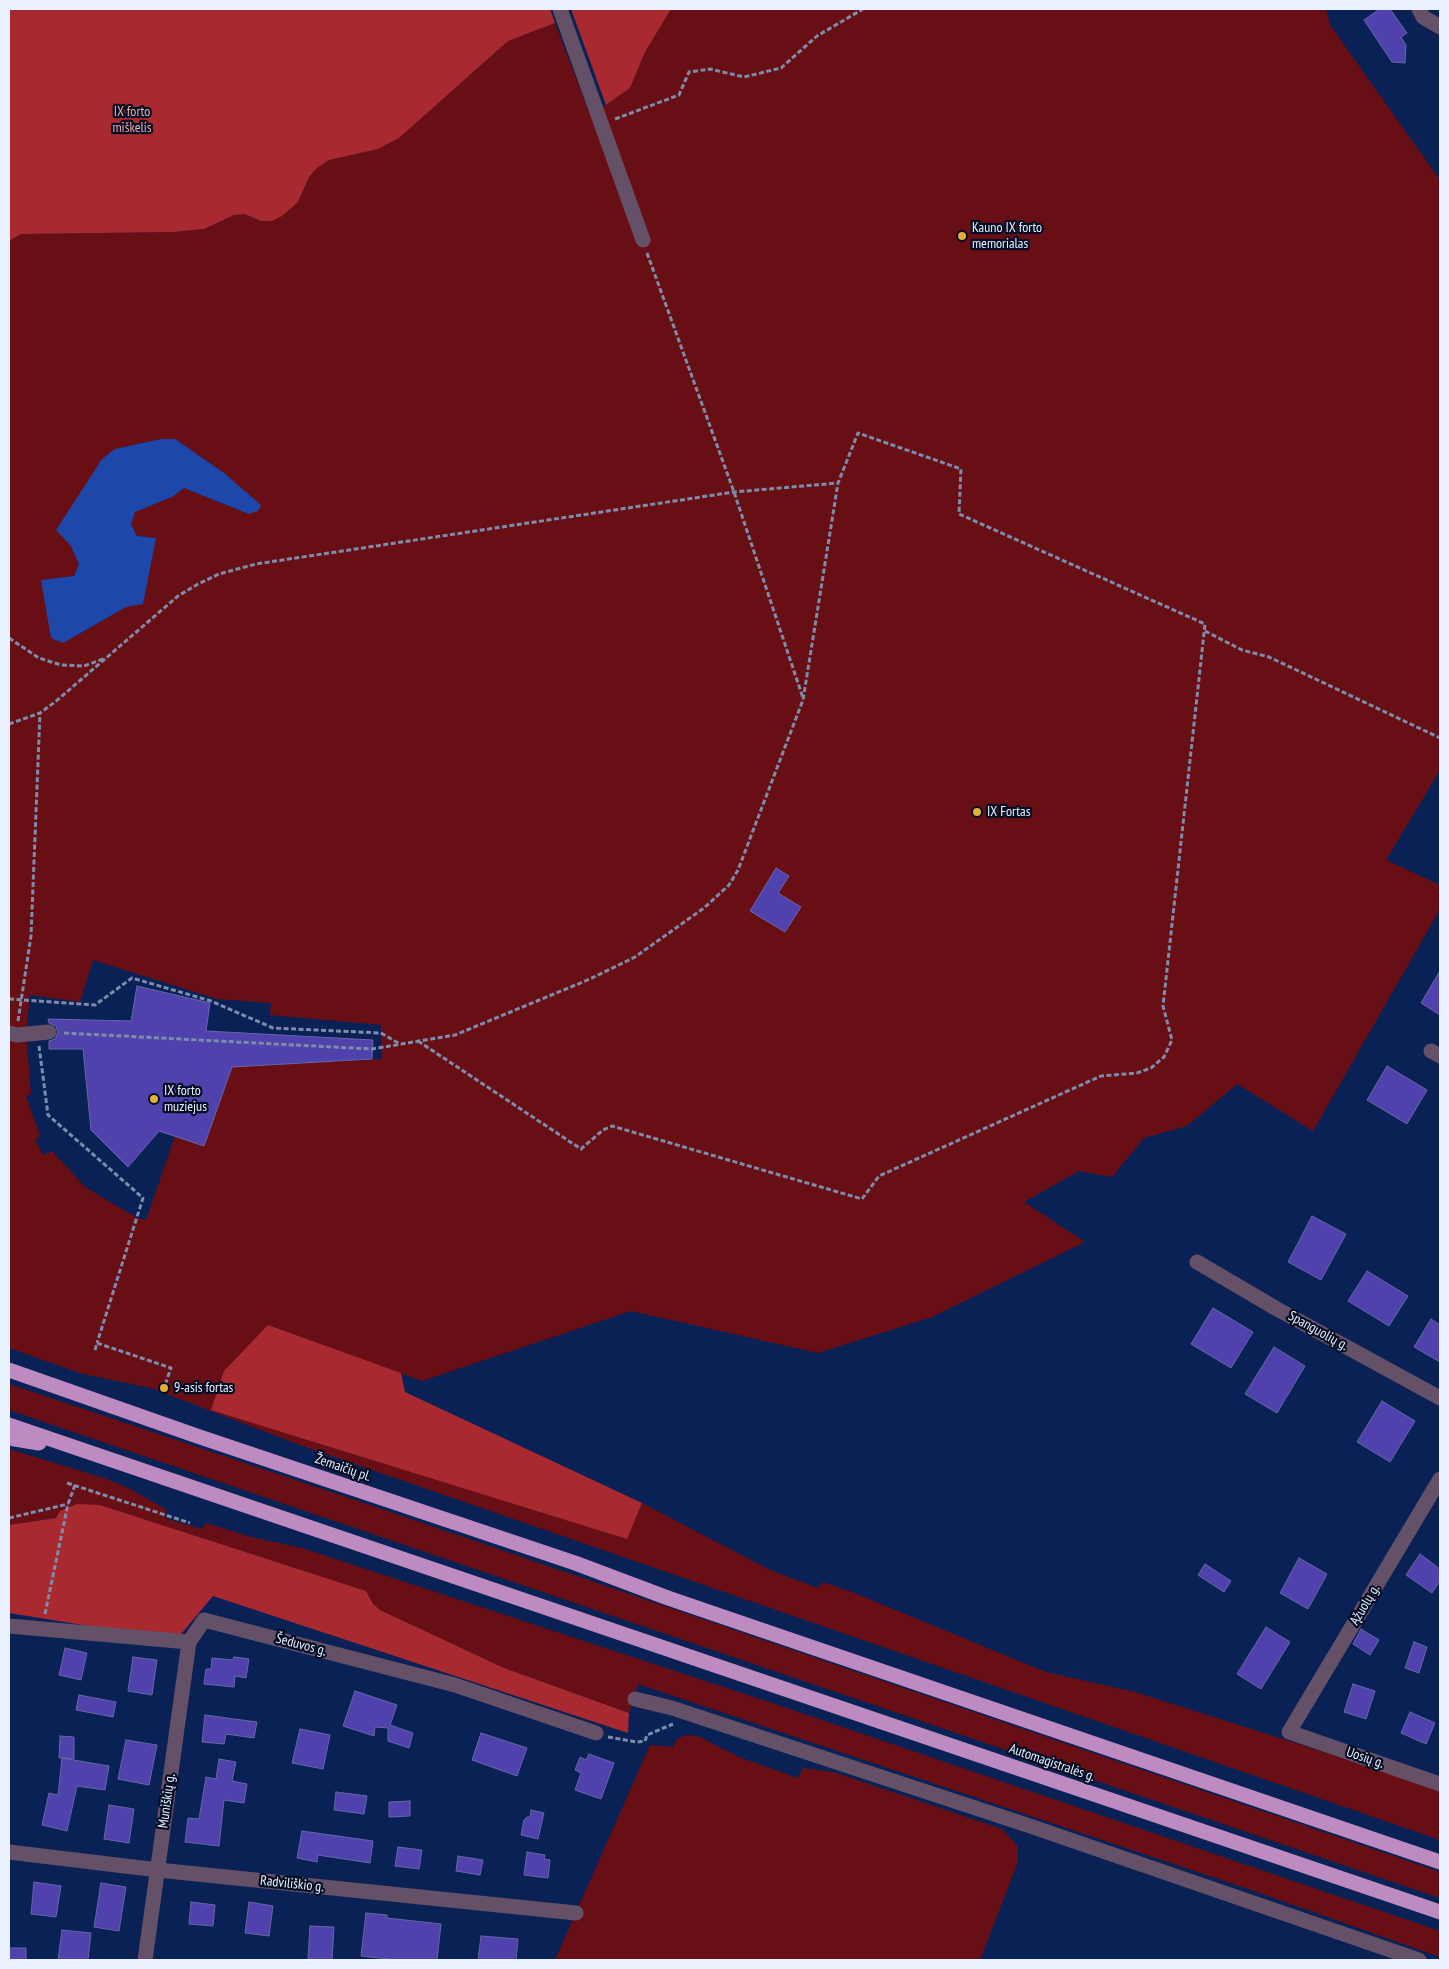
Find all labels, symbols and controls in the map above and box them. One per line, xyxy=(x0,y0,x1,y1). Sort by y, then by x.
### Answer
park label: IX forto miškelis xyxy=(113,104,151,136)
place label: Kauno IX forto memorialas xyxy=(972,220,1042,252)
marker: Kauno IX forto memorialas xyxy=(956,230,968,242)
place label: IX Fortas xyxy=(987,804,1030,820)
marker: IX Fortas xyxy=(971,806,983,818)
place label: IX forto muziejus xyxy=(164,1083,207,1116)
marker: IX forto muziejus xyxy=(148,1093,160,1105)
street label: Spanguolių g. xyxy=(1285,1308,1351,1354)
place label: 9-asis fortas xyxy=(174,1380,233,1396)
marker: 9-asis fortas xyxy=(158,1382,170,1394)
street label: Žemaičių pl. xyxy=(313,1451,373,1485)
street label: Ąžuolų g. xyxy=(1346,1582,1384,1628)
street label: Šeduvos g. xyxy=(274,1630,328,1660)
street label: Automagistralės g. xyxy=(1007,1740,1097,1786)
street label: Uosių g. xyxy=(1344,1744,1386,1772)
street label: Muniškių g. xyxy=(155,1773,179,1829)
street label: Radviliškio g. xyxy=(259,1872,325,1896)

